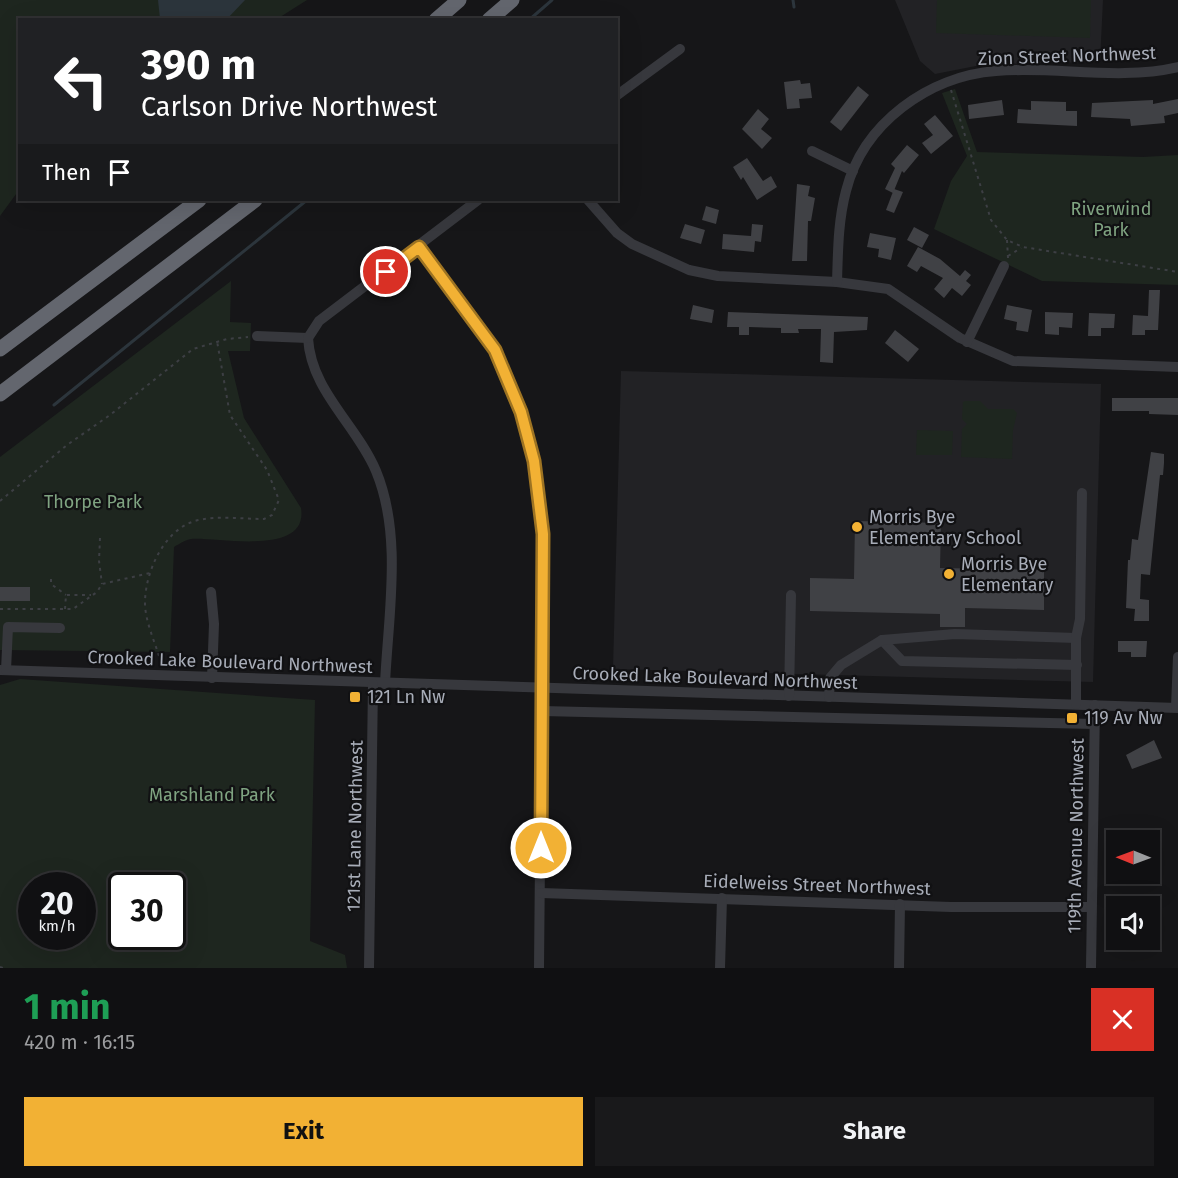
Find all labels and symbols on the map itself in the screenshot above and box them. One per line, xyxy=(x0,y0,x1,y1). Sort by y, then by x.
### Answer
street label: Zion Street Northwest xyxy=(978,42,1157,70)
park label: Riverwind Park xyxy=(1071,198,1151,241)
pin xyxy=(360,246,411,297)
park label: Thorpe Park xyxy=(44,491,143,513)
place label: Morris Bye Elementary School xyxy=(869,506,1021,549)
marker: Morris Bye Elementary School xyxy=(850,520,864,534)
place label: Morris Bye Elementary xyxy=(961,553,1053,596)
marker: Morris Bye Elementary xyxy=(942,567,956,581)
street label: Crooked Lake Boulevard Northwest xyxy=(87,646,374,678)
street label: Crooked Lake Boulevard Northwest xyxy=(572,662,859,694)
place label: 121 Ln Nw xyxy=(367,686,445,708)
marker: 121 Ln Nw xyxy=(348,690,362,704)
place label: 119 Av Nw xyxy=(1084,707,1163,729)
marker: 119 Av Nw xyxy=(1065,711,1079,725)
street label: 119th Avenue Northwest xyxy=(1063,738,1089,934)
street label: 121st Lane Northwest xyxy=(343,739,368,912)
park label: Marshland Park xyxy=(149,784,276,806)
position arrow xyxy=(509,816,573,880)
north arrow xyxy=(1106,830,1160,884)
street label: Eidelweiss Street Northwest xyxy=(703,870,932,900)
speed limit sign: 30 xyxy=(108,872,186,950)

